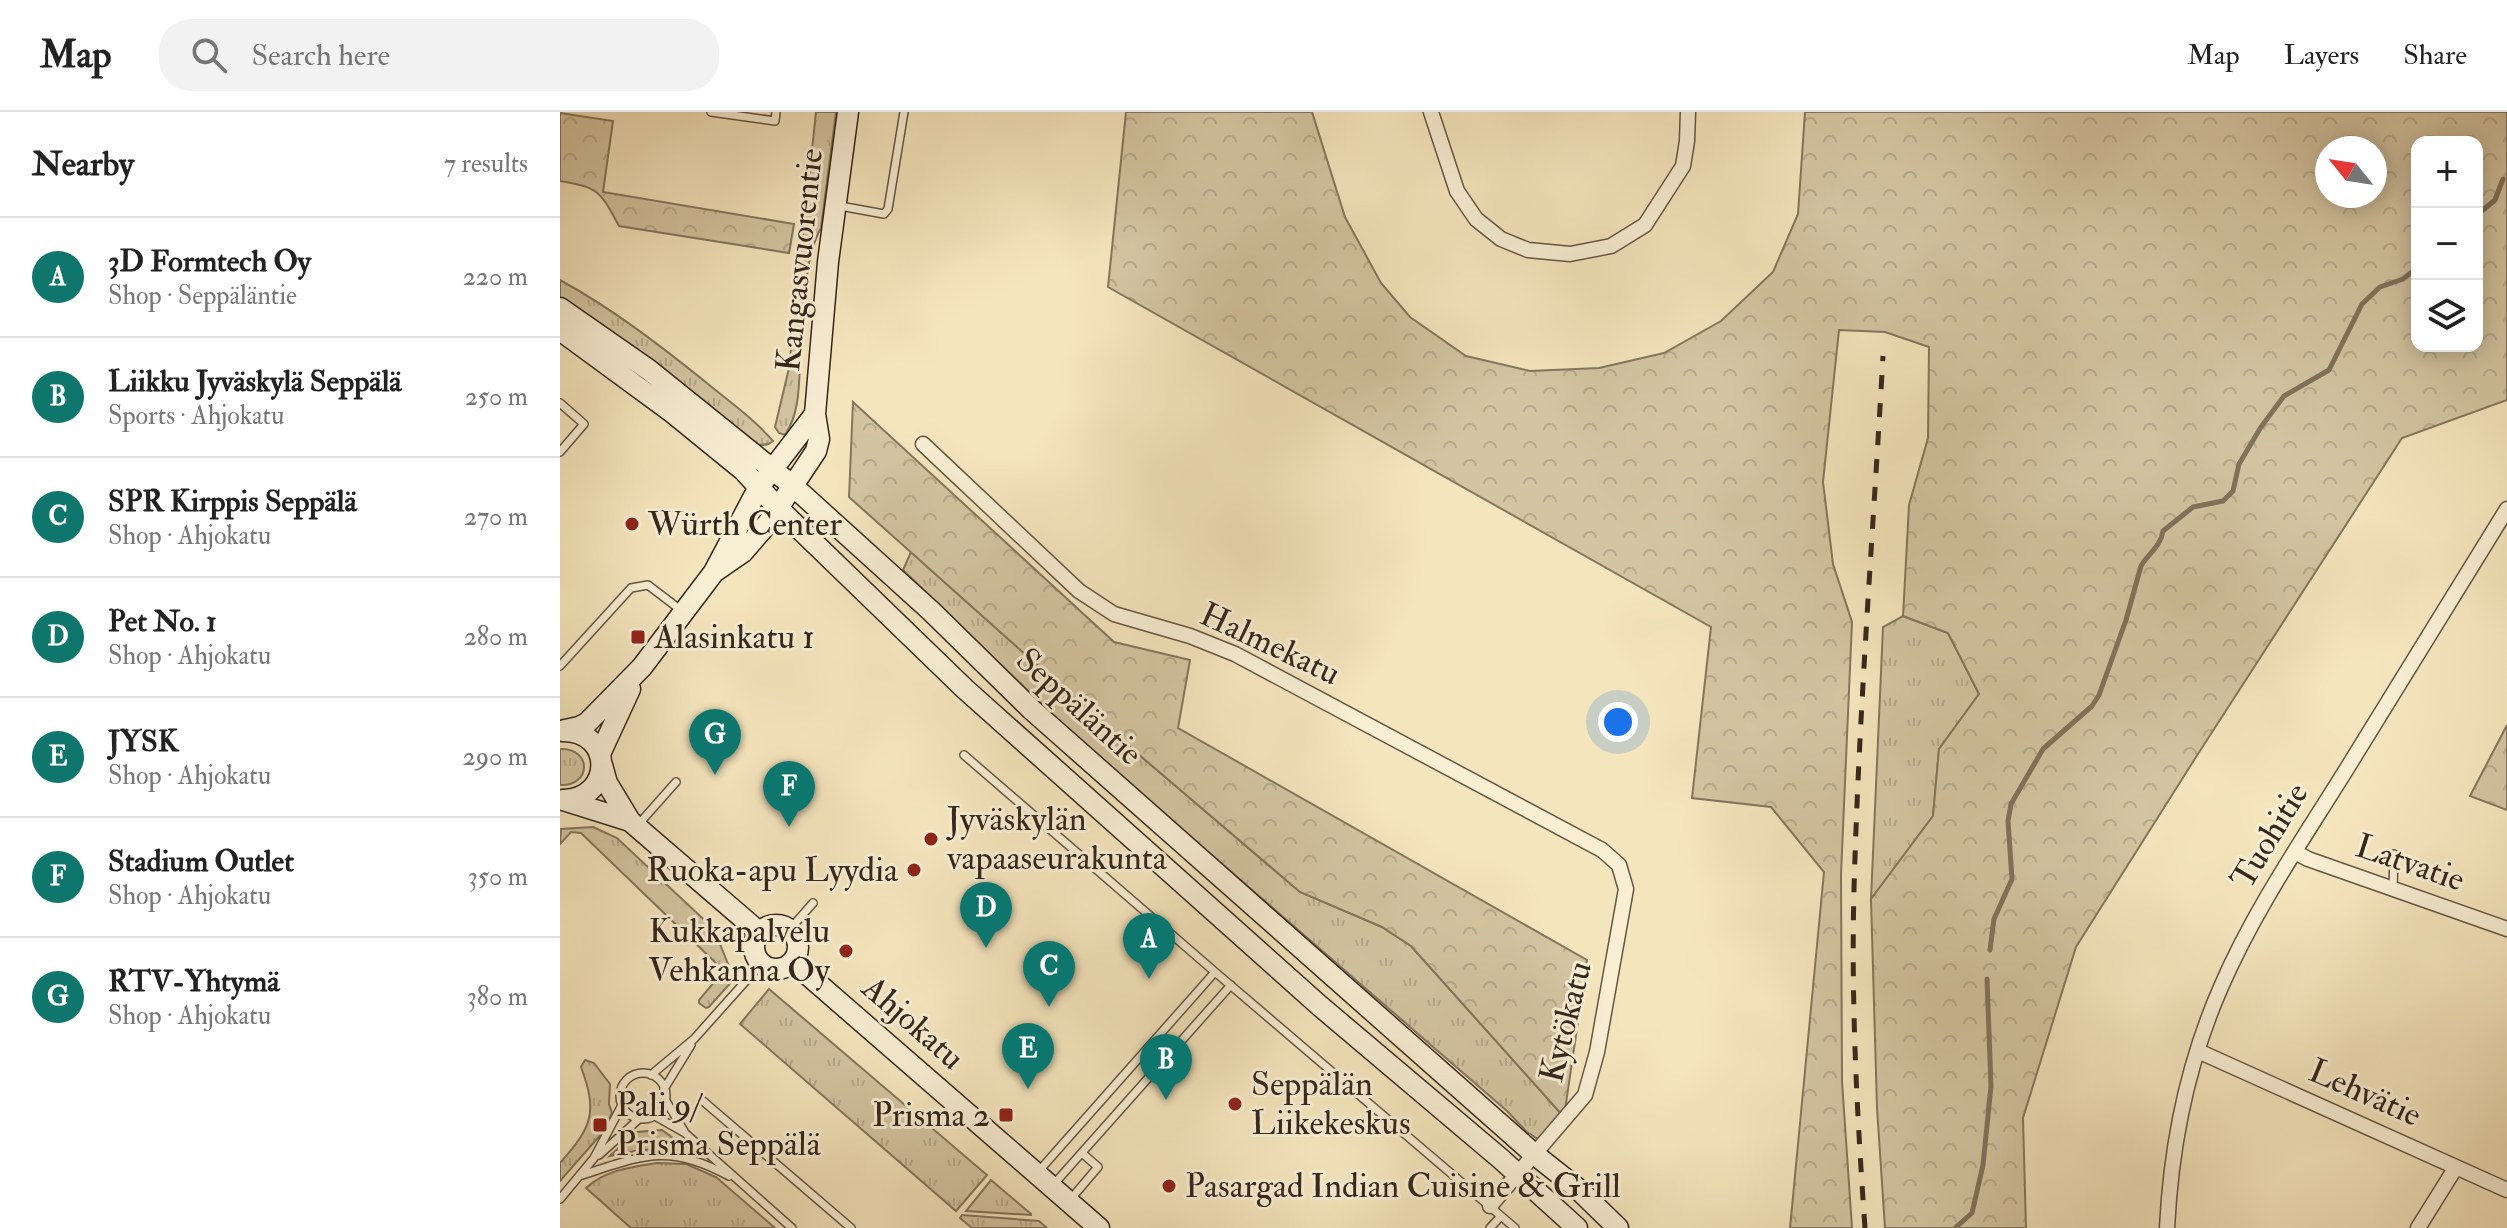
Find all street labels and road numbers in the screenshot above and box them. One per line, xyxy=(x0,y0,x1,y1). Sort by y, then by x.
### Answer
street label: Kangasvuorentie xyxy=(767,146,833,374)
street label: Halmekatu xyxy=(1193,593,1347,695)
street label: Seppäläntie xyxy=(1007,639,1151,775)
street label: Tuohitie xyxy=(2222,775,2318,897)
street label: Latvatie xyxy=(2350,824,2470,902)
street label: Kytökatu xyxy=(1530,957,1602,1087)
street label: Ahjokatu xyxy=(852,966,973,1079)
street label: Lehvätie xyxy=(2302,1049,2428,1137)

